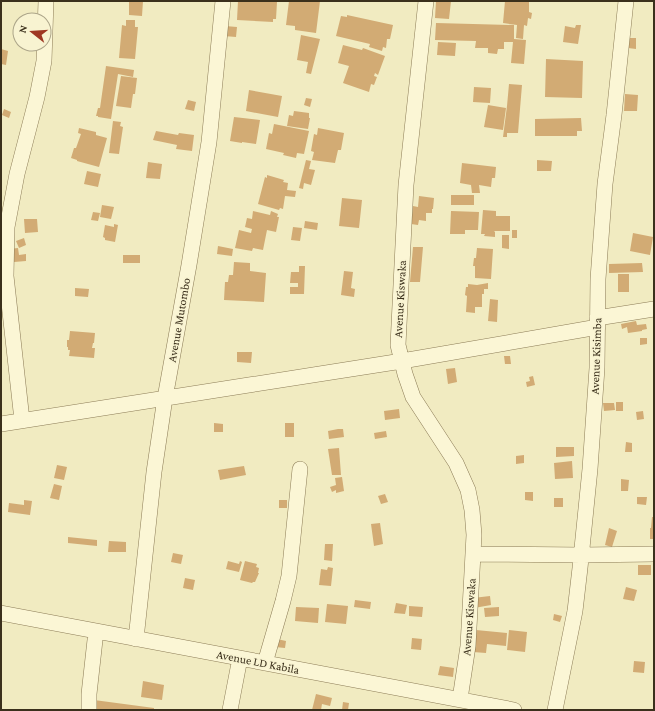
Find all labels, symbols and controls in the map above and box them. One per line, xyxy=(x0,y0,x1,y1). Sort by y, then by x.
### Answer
north arrow xyxy=(12,12,52,52)
text: N xyxy=(16,23,29,34)
street label: Avenue Kiswaka xyxy=(391,259,409,338)
street label: Avenue Mutombo xyxy=(165,277,193,363)
street label: Avenue Kisimba xyxy=(588,317,604,395)
street label: Avenue Kiswaka xyxy=(459,577,479,656)
street label: Avenue LD Kabila xyxy=(215,647,301,677)

